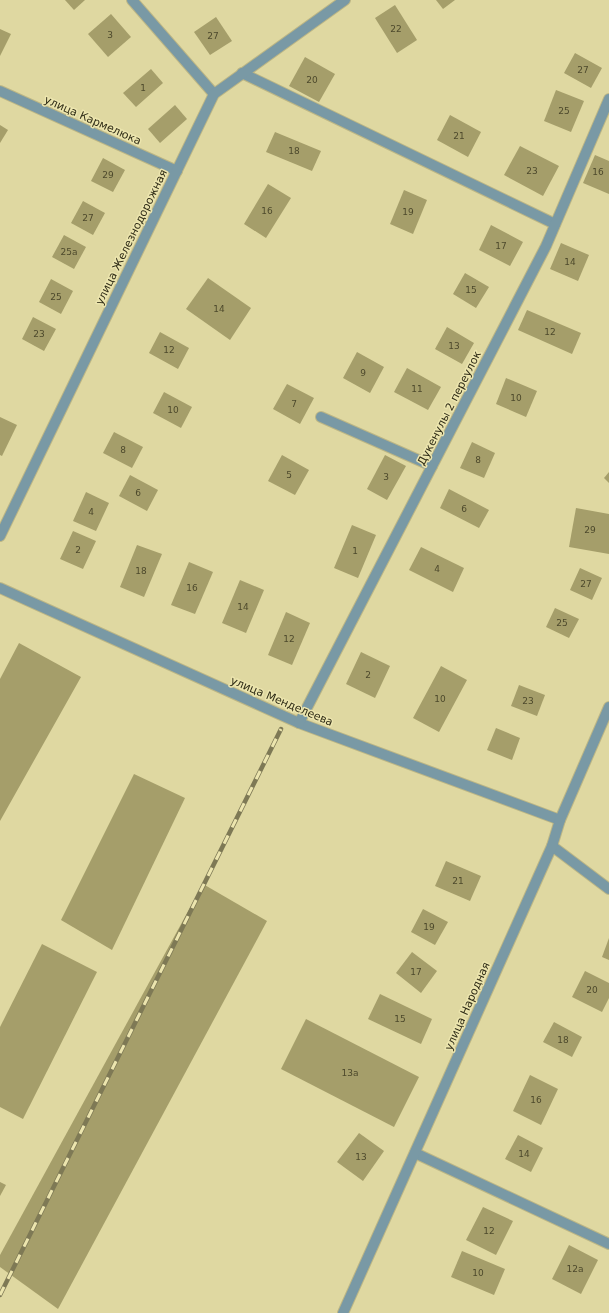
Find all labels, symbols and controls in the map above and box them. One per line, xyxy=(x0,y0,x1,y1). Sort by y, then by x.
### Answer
house number: 22 xyxy=(390,24,402,34)
house number: 3 xyxy=(107,30,113,40)
house number: 27 xyxy=(207,31,219,41)
house number: 27 xyxy=(577,65,589,75)
house number: 20 xyxy=(306,75,318,85)
house number: 1 xyxy=(140,83,146,93)
street label: улица Кармелюка xyxy=(42,93,143,148)
house number: 25 xyxy=(558,106,570,116)
house number: 21 xyxy=(453,131,465,141)
house number: 18 xyxy=(288,146,300,156)
house number: 23 xyxy=(526,166,538,176)
street label: улица Железнодорожная xyxy=(93,167,170,307)
house number: 16 xyxy=(592,167,604,177)
house number: 29 xyxy=(102,170,114,180)
house number: 16 xyxy=(261,206,273,216)
house number: 19 xyxy=(402,207,414,217)
house number: 27 xyxy=(82,213,94,223)
house number: 17 xyxy=(495,241,507,251)
house number: 25а xyxy=(61,247,77,257)
house number: 14 xyxy=(564,257,576,267)
house number: 15 xyxy=(465,285,477,295)
house number: 25 xyxy=(50,292,62,302)
house number: 14 xyxy=(213,304,225,314)
house number: 12 xyxy=(544,327,556,337)
house number: 23 xyxy=(33,329,45,339)
house number: 13 xyxy=(448,341,460,351)
house number: 12 xyxy=(163,345,175,355)
street label: Дукенулы 2 переулок xyxy=(415,349,484,468)
house number: 9 xyxy=(360,368,366,378)
house number: 11 xyxy=(411,384,423,394)
house number: 10 xyxy=(510,393,522,403)
house number: 7 xyxy=(291,399,297,409)
house number: 10 xyxy=(167,405,179,415)
house number: 8 xyxy=(120,445,126,455)
house number: 8 xyxy=(475,455,481,465)
house number: 5 xyxy=(286,470,292,480)
house number: 3 xyxy=(383,472,389,482)
house number: 6 xyxy=(135,488,141,498)
house number: 6 xyxy=(461,504,467,514)
house number: 4 xyxy=(88,507,94,517)
house number: 29 xyxy=(584,525,596,535)
house number: 2 xyxy=(75,545,81,555)
house number: 1 xyxy=(352,546,358,556)
house number: 4 xyxy=(434,564,440,574)
house number: 18 xyxy=(135,566,147,576)
house number: 27 xyxy=(580,579,592,589)
house number: 16 xyxy=(186,583,198,593)
house number: 14 xyxy=(237,602,249,612)
house number: 25 xyxy=(556,618,568,628)
house number: 12 xyxy=(283,634,295,644)
house number: 2 xyxy=(365,670,371,680)
street label: улица Менделеева xyxy=(229,674,335,729)
house number: 10 xyxy=(434,694,446,704)
house number: 23 xyxy=(522,696,534,706)
house number: 21 xyxy=(452,876,464,886)
house number: 19 xyxy=(423,922,435,932)
street label: улица Народная xyxy=(442,960,493,1052)
house number: 17 xyxy=(410,967,422,977)
house number: 20 xyxy=(586,985,598,995)
house number: 15 xyxy=(394,1014,406,1024)
house number: 18 xyxy=(557,1035,569,1045)
house number: 13а xyxy=(342,1068,358,1078)
house number: 16 xyxy=(530,1095,542,1105)
house number: 14 xyxy=(518,1149,530,1159)
house number: 13 xyxy=(355,1152,367,1162)
house number: 12 xyxy=(483,1226,495,1236)
house number: 12а xyxy=(567,1264,583,1274)
house number: 10 xyxy=(472,1268,484,1278)

